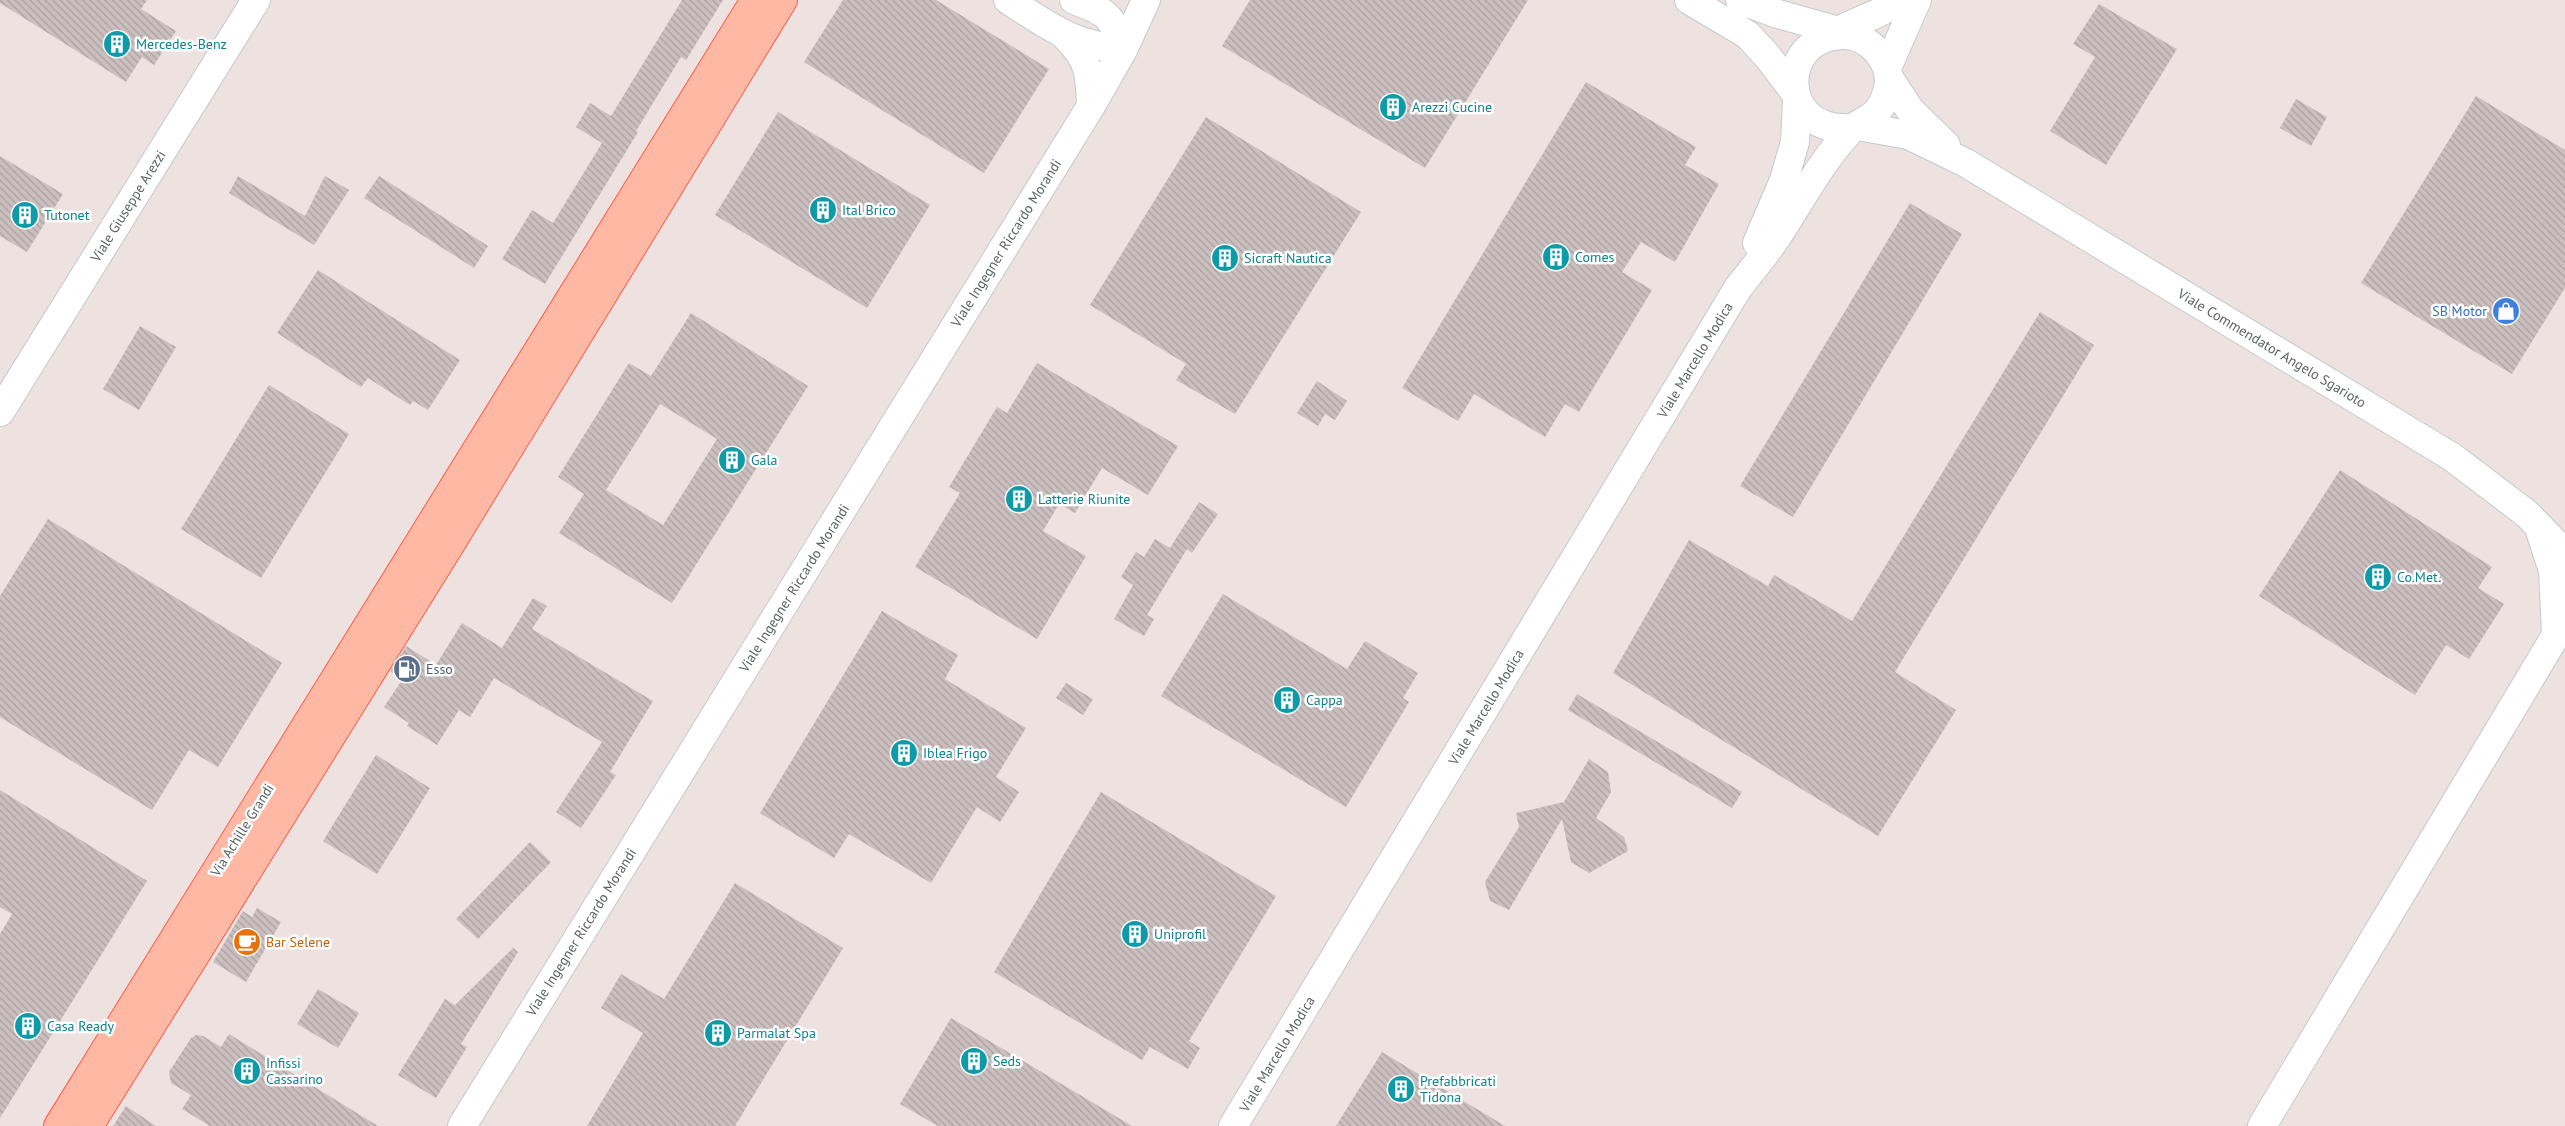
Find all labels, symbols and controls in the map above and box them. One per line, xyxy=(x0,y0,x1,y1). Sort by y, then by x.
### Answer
building icon: Mercedes-Benz xyxy=(102,29,132,59)
place label: Mercedes-Benz xyxy=(136,35,227,53)
building icon: Arezzi Cucine xyxy=(1378,92,1408,122)
place label: Arezzi Cucine xyxy=(1412,98,1492,116)
street label: Viale Giuseppe Arezzi xyxy=(86,147,170,266)
street label: Viale Ingegner Riccardo Morandi xyxy=(946,156,1065,331)
building icon: Ital Brico xyxy=(808,195,838,225)
building icon: Tutonet xyxy=(10,200,40,230)
place label: Ital Brico xyxy=(842,201,896,219)
place label: Tutonet xyxy=(44,206,90,224)
building icon: Comes xyxy=(1541,242,1571,272)
building icon: Sicraft Nautica xyxy=(1210,243,1240,273)
place label: Comes xyxy=(1575,248,1614,266)
place label: Sicraft Nautica xyxy=(1244,249,1332,267)
street label: Viale Commendator Angelo Sgarioto xyxy=(2174,284,2369,411)
shop icon: SB Motor xyxy=(2491,296,2521,326)
street label: Viale Marcello Modica xyxy=(1653,299,1737,422)
place label: SB Motor xyxy=(2432,302,2487,320)
building icon: Gala xyxy=(717,445,747,475)
place label: Gala xyxy=(751,451,778,469)
building icon: Latterie Riunite xyxy=(1004,484,1034,514)
place label: Latterie Riunite xyxy=(1038,490,1130,508)
street label: Viale Ingegner Riccardo Morandi xyxy=(734,501,853,676)
building icon: Co.Met. xyxy=(2363,562,2393,592)
place label: Co.Met. xyxy=(2397,568,2441,586)
street label: Viale Marcello Modica xyxy=(1444,646,1528,769)
fuel station icon: Esso xyxy=(392,654,422,684)
place label: Esso xyxy=(426,660,453,678)
building icon: Cappa xyxy=(1272,685,1302,715)
place label: Cappa xyxy=(1306,691,1343,709)
building icon: Iblea Frigo xyxy=(889,738,919,768)
place label: Iblea Frigo xyxy=(923,744,987,762)
street label: Via Achille Grandi xyxy=(206,780,278,881)
street label: Viale Ingegner Riccardo Morandi xyxy=(521,845,640,1020)
building icon: Uniprofil xyxy=(1120,919,1150,949)
place label: Uniprofil xyxy=(1154,925,1206,943)
cafe icon: Bar Selene xyxy=(232,927,262,957)
place label: Bar Selene xyxy=(266,933,330,951)
street label: Viale Marcello Modica xyxy=(1235,993,1319,1116)
building icon: Casa Ready xyxy=(13,1011,43,1041)
place label: Casa Ready xyxy=(47,1017,115,1035)
building icon: Parmalat Spa xyxy=(703,1018,733,1048)
place label: Parmalat Spa xyxy=(737,1024,816,1042)
building icon: Seds xyxy=(959,1046,989,1076)
place label: Seds xyxy=(993,1052,1021,1070)
place label: Infissi Cassarino xyxy=(266,1054,323,1088)
building icon: Infissi Cassarino xyxy=(232,1056,262,1086)
place label: Prefabbricati Tidona xyxy=(1420,1072,1496,1106)
building icon: Prefabbricati Tidona xyxy=(1386,1074,1416,1104)

